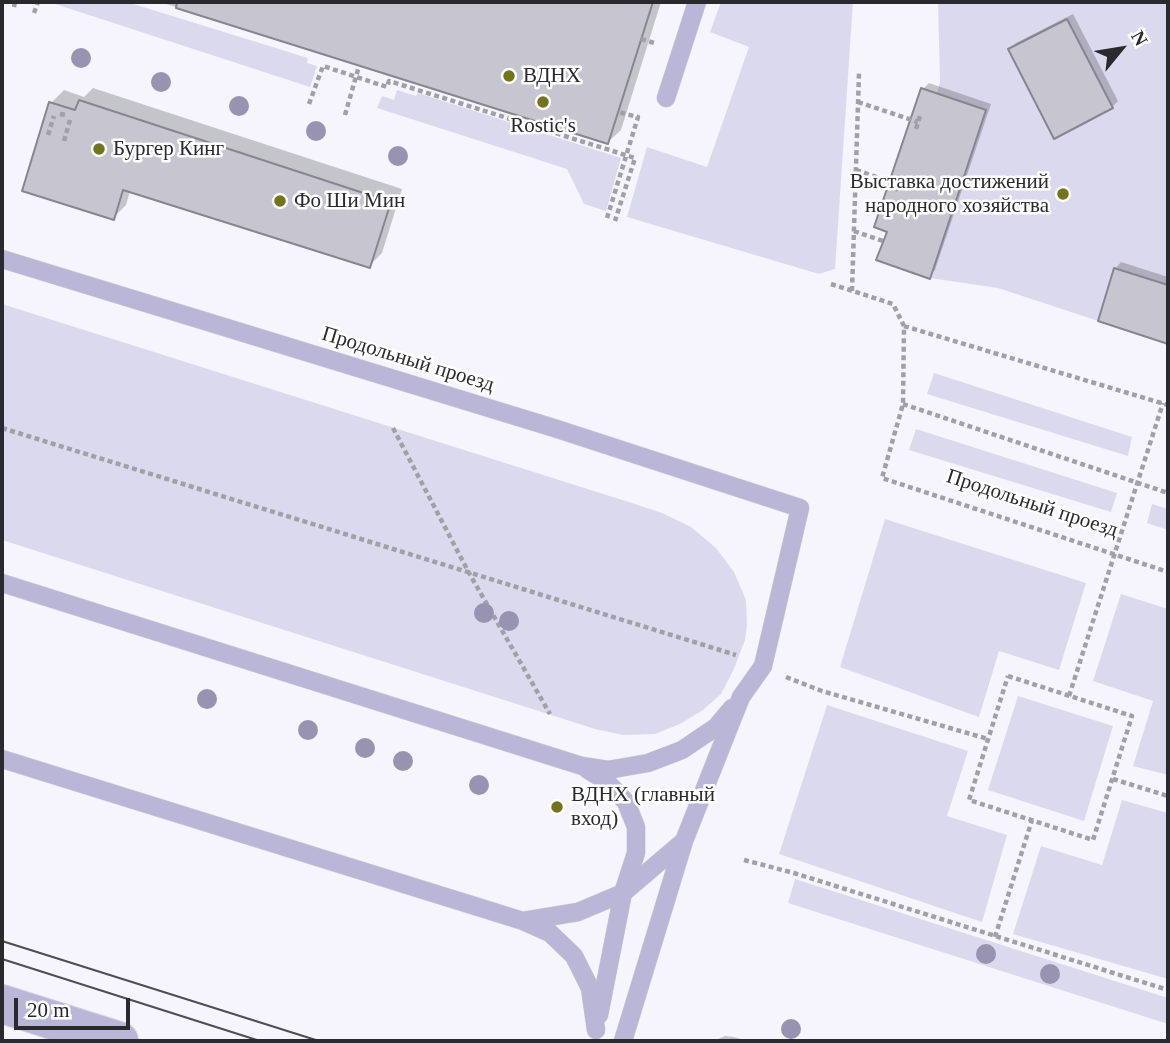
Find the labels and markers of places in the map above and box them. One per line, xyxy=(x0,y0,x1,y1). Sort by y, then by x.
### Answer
place label: ВДНХ xyxy=(523,63,581,89)
marker: ВДНХ xyxy=(501,68,517,84)
marker: Rostic's xyxy=(535,94,551,110)
place label: Rostic's xyxy=(510,113,576,139)
place label: Бургер Кинг xyxy=(113,136,224,162)
marker: Бургер Кинг xyxy=(91,141,107,157)
place label: Выставка достижений народного хозяйства xyxy=(850,169,1049,219)
marker: Выставка достижений народного хозяйства xyxy=(1055,186,1071,202)
place label: Фо Ши Мин xyxy=(294,188,405,214)
marker: Фо Ши Мин xyxy=(272,193,288,209)
place label: ВДНХ (главный вход) xyxy=(571,782,715,832)
marker: ВДНХ (главный вход) xyxy=(549,799,565,815)

